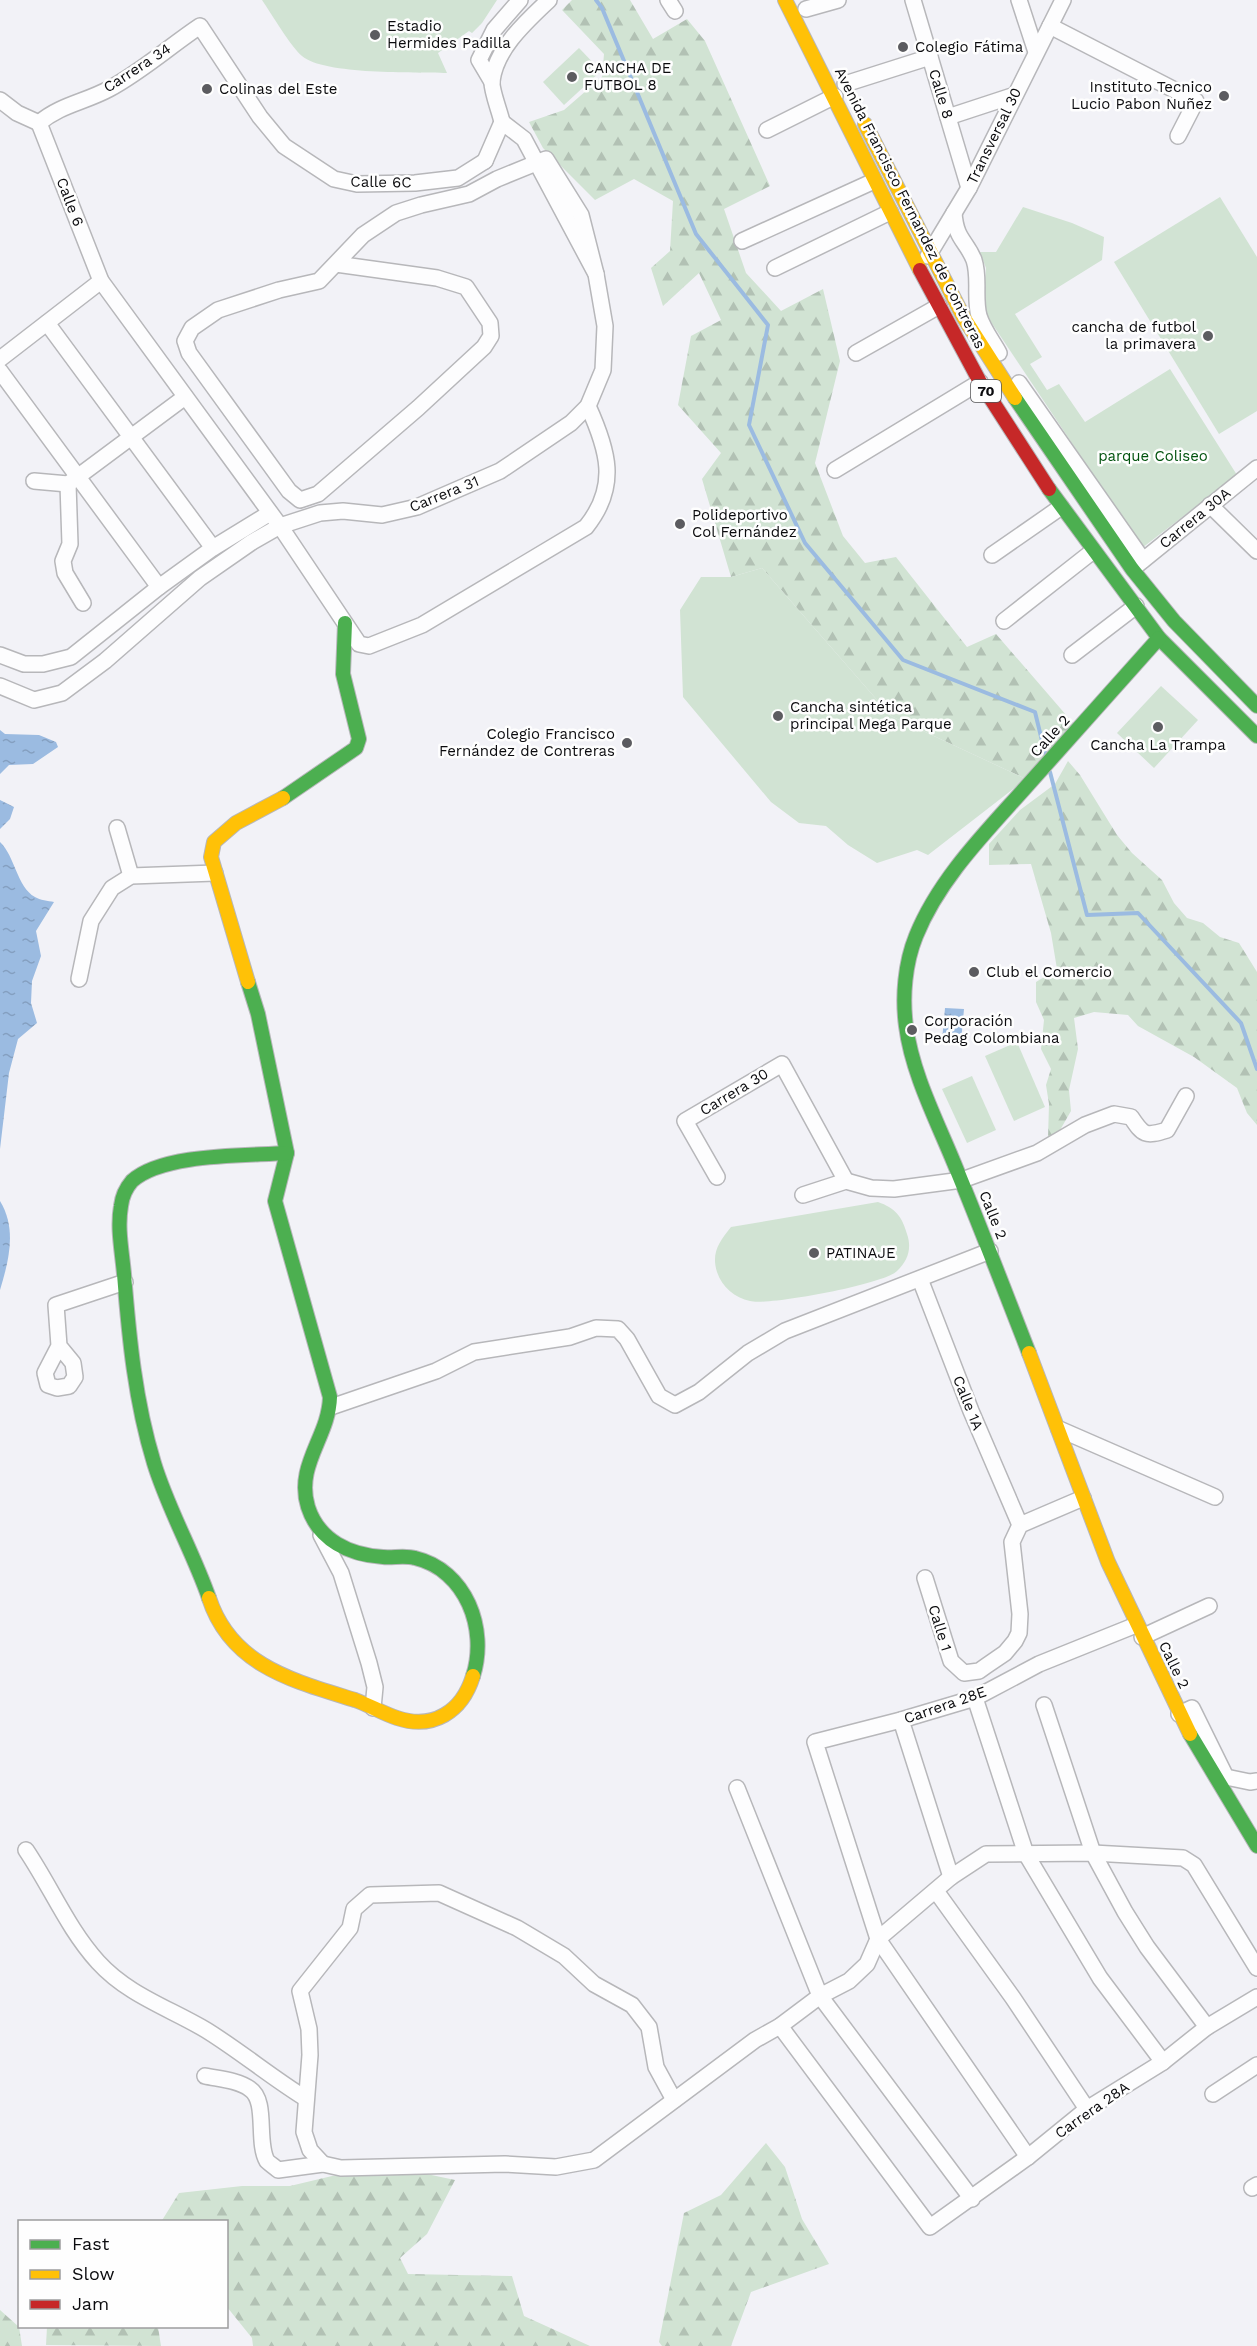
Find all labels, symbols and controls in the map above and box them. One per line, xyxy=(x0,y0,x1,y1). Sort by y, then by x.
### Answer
place label: Estadio Hermides Padilla xyxy=(387,17,511,52)
marker: Estadio Hermides Padilla xyxy=(368,28,382,42)
place label: Colegio Fátima xyxy=(915,38,1024,56)
street label: Carrera 34 xyxy=(100,40,174,96)
marker: Colegio Fátima xyxy=(896,40,910,54)
place label: CANCHA DE FUTBOL 8 xyxy=(584,59,671,94)
street label: Avenida Francisco Fernandez de Contreras xyxy=(831,64,989,352)
street label: Calle 8 xyxy=(925,67,957,121)
marker: CANCHA DE FUTBOL 8 xyxy=(565,70,579,84)
place label: Instituto Tecnico Lucio Pabon Nuñez xyxy=(1071,78,1212,113)
place label: Colinas del Este xyxy=(219,80,337,98)
marker: Colinas del Este xyxy=(200,82,214,96)
street label: Transversal 30 xyxy=(963,85,1025,187)
marker: Instituto Tecnico Lucio Pabon Nuñez xyxy=(1217,89,1231,103)
street label: Calle 6C xyxy=(350,172,412,192)
street label: Calle 6 xyxy=(52,175,88,229)
place label: cancha de futbol la primavera xyxy=(1072,318,1196,353)
marker: cancha de futbol la primavera xyxy=(1201,329,1215,343)
road number: 70 xyxy=(971,380,1001,402)
park label: parque Coliseo xyxy=(1098,447,1208,465)
street label: Carrera 31 xyxy=(407,472,481,516)
street label: Carrera 30A xyxy=(1156,484,1234,552)
place label: Polideportivo Col Fernández xyxy=(692,506,797,541)
marker: Polideportivo Col Fernández xyxy=(673,517,687,531)
place label: Cancha sintética principal Mega Parque xyxy=(790,698,952,733)
marker: Cancha sintética principal Mega Parque xyxy=(771,709,785,723)
street label: Calle 2 xyxy=(1026,711,1074,761)
marker: Cancha La Trampa xyxy=(1151,720,1165,734)
place label: Colegio Francisco Fernández de Contreras xyxy=(439,725,615,760)
marker: Colegio Francisco Fernández de Contreras xyxy=(620,736,634,750)
place label: Cancha La Trampa xyxy=(1090,736,1226,754)
place label: Club el Comercio xyxy=(986,963,1112,981)
marker: Club el Comercio xyxy=(967,965,981,979)
place label: Corporación Pedag Colombiana xyxy=(924,1012,1060,1047)
marker: Corporación Pedag Colombiana xyxy=(905,1023,919,1037)
street label: Carrera 30 xyxy=(696,1065,772,1119)
street label: Calle 2 xyxy=(975,1188,1011,1242)
place label: PATINAJE xyxy=(826,1244,895,1262)
marker: PATINAJE xyxy=(807,1246,821,1260)
street label: Calle 1A xyxy=(949,1373,987,1433)
street label: Calle 1 xyxy=(924,1603,956,1653)
street label: Calle 2 xyxy=(1155,1638,1193,1692)
street label: Carrera 28E xyxy=(901,1682,989,1728)
street label: Carrera 28A xyxy=(1051,2078,1133,2142)
legend xyxy=(18,2220,228,2328)
text: Fast xyxy=(72,2233,110,2254)
text: Slow xyxy=(72,2263,115,2284)
text: Jam xyxy=(72,2293,109,2314)

